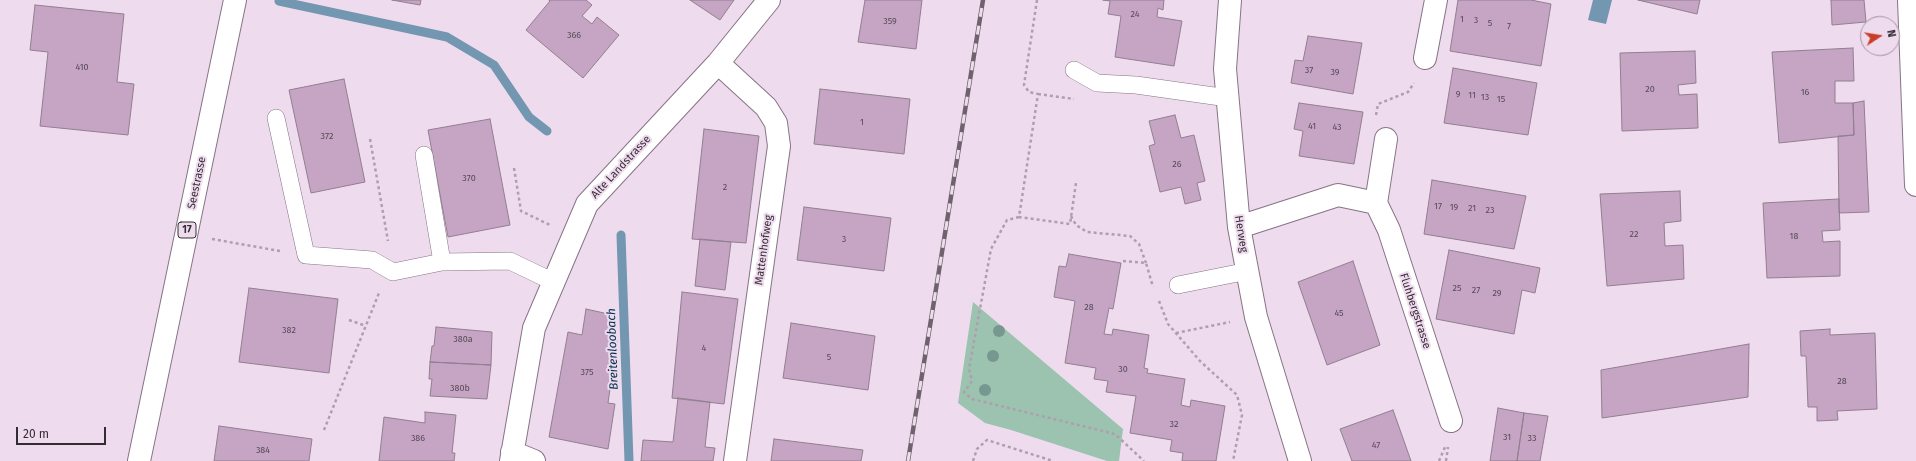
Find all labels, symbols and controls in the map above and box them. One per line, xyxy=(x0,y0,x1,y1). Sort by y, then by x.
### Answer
house number: 24 xyxy=(1131,9,1139,19)
house number: 1 xyxy=(1460,14,1464,24)
house number: 3 xyxy=(1474,15,1478,25)
house number: 359 xyxy=(883,16,897,26)
north arrow xyxy=(1860,16,1900,56)
house number: 5 xyxy=(1488,18,1492,28)
house number: 7 xyxy=(1507,21,1511,31)
text: N xyxy=(1884,29,1898,39)
house number: 366 xyxy=(567,30,581,40)
house number: 410 xyxy=(75,62,89,72)
house number: 37 xyxy=(1305,65,1313,75)
house number: 39 xyxy=(1330,67,1340,77)
house number: 20 xyxy=(1645,84,1655,94)
house number: 16 xyxy=(1801,87,1809,97)
house number: 9 xyxy=(1456,89,1460,99)
house number: 11 xyxy=(1468,90,1476,100)
house number: 13 xyxy=(1481,92,1489,102)
house number: 15 xyxy=(1497,94,1505,104)
house number: 1 xyxy=(860,117,864,127)
house number: 41 xyxy=(1308,121,1316,131)
house number: 43 xyxy=(1332,122,1342,132)
house number: 372 xyxy=(321,131,333,141)
street label: Alte Landstrasse xyxy=(588,133,654,201)
street label: Seestrasse xyxy=(185,156,209,210)
house number: 26 xyxy=(1172,159,1182,169)
house number: 370 xyxy=(462,173,476,183)
house number: 2 xyxy=(723,182,727,192)
house number: 17 xyxy=(1434,201,1442,211)
house number: 19 xyxy=(1450,202,1458,212)
house number: 21 xyxy=(1468,203,1476,213)
house number: 23 xyxy=(1486,205,1494,215)
street label: Mattenhofweg xyxy=(753,214,775,286)
street label: Herweg xyxy=(1232,215,1250,253)
road number: 17 xyxy=(178,222,196,238)
house number: 22 xyxy=(1630,229,1638,239)
house number: 18 xyxy=(1790,231,1798,241)
house number: 3 xyxy=(842,234,846,244)
street label: Fluhbergstrasse xyxy=(1397,272,1433,350)
house number: 25 xyxy=(1453,283,1461,293)
house number: 27 xyxy=(1472,285,1480,295)
house number: 29 xyxy=(1492,288,1502,298)
house number: 28 xyxy=(1084,302,1094,312)
water label: Breitenloobach xyxy=(604,308,622,390)
house number: 45 xyxy=(1334,308,1344,318)
house number: 382 xyxy=(282,325,296,335)
house number: 380a xyxy=(453,334,473,344)
house number: 4 xyxy=(702,343,706,353)
house number: 5 xyxy=(827,352,831,362)
house number: 30 xyxy=(1118,364,1128,374)
house number: 375 xyxy=(581,367,593,377)
house number: 28 xyxy=(1837,376,1847,386)
house number: 380b xyxy=(450,383,470,393)
scale bar xyxy=(18,419,108,445)
house number: 32 xyxy=(1170,419,1178,429)
text: 20 m xyxy=(23,427,49,441)
house number: 31 xyxy=(1503,432,1511,442)
house number: 386 xyxy=(411,433,425,443)
house number: 33 xyxy=(1528,433,1536,443)
house number: 47 xyxy=(1372,440,1380,450)
house number: 384 xyxy=(256,445,270,455)

